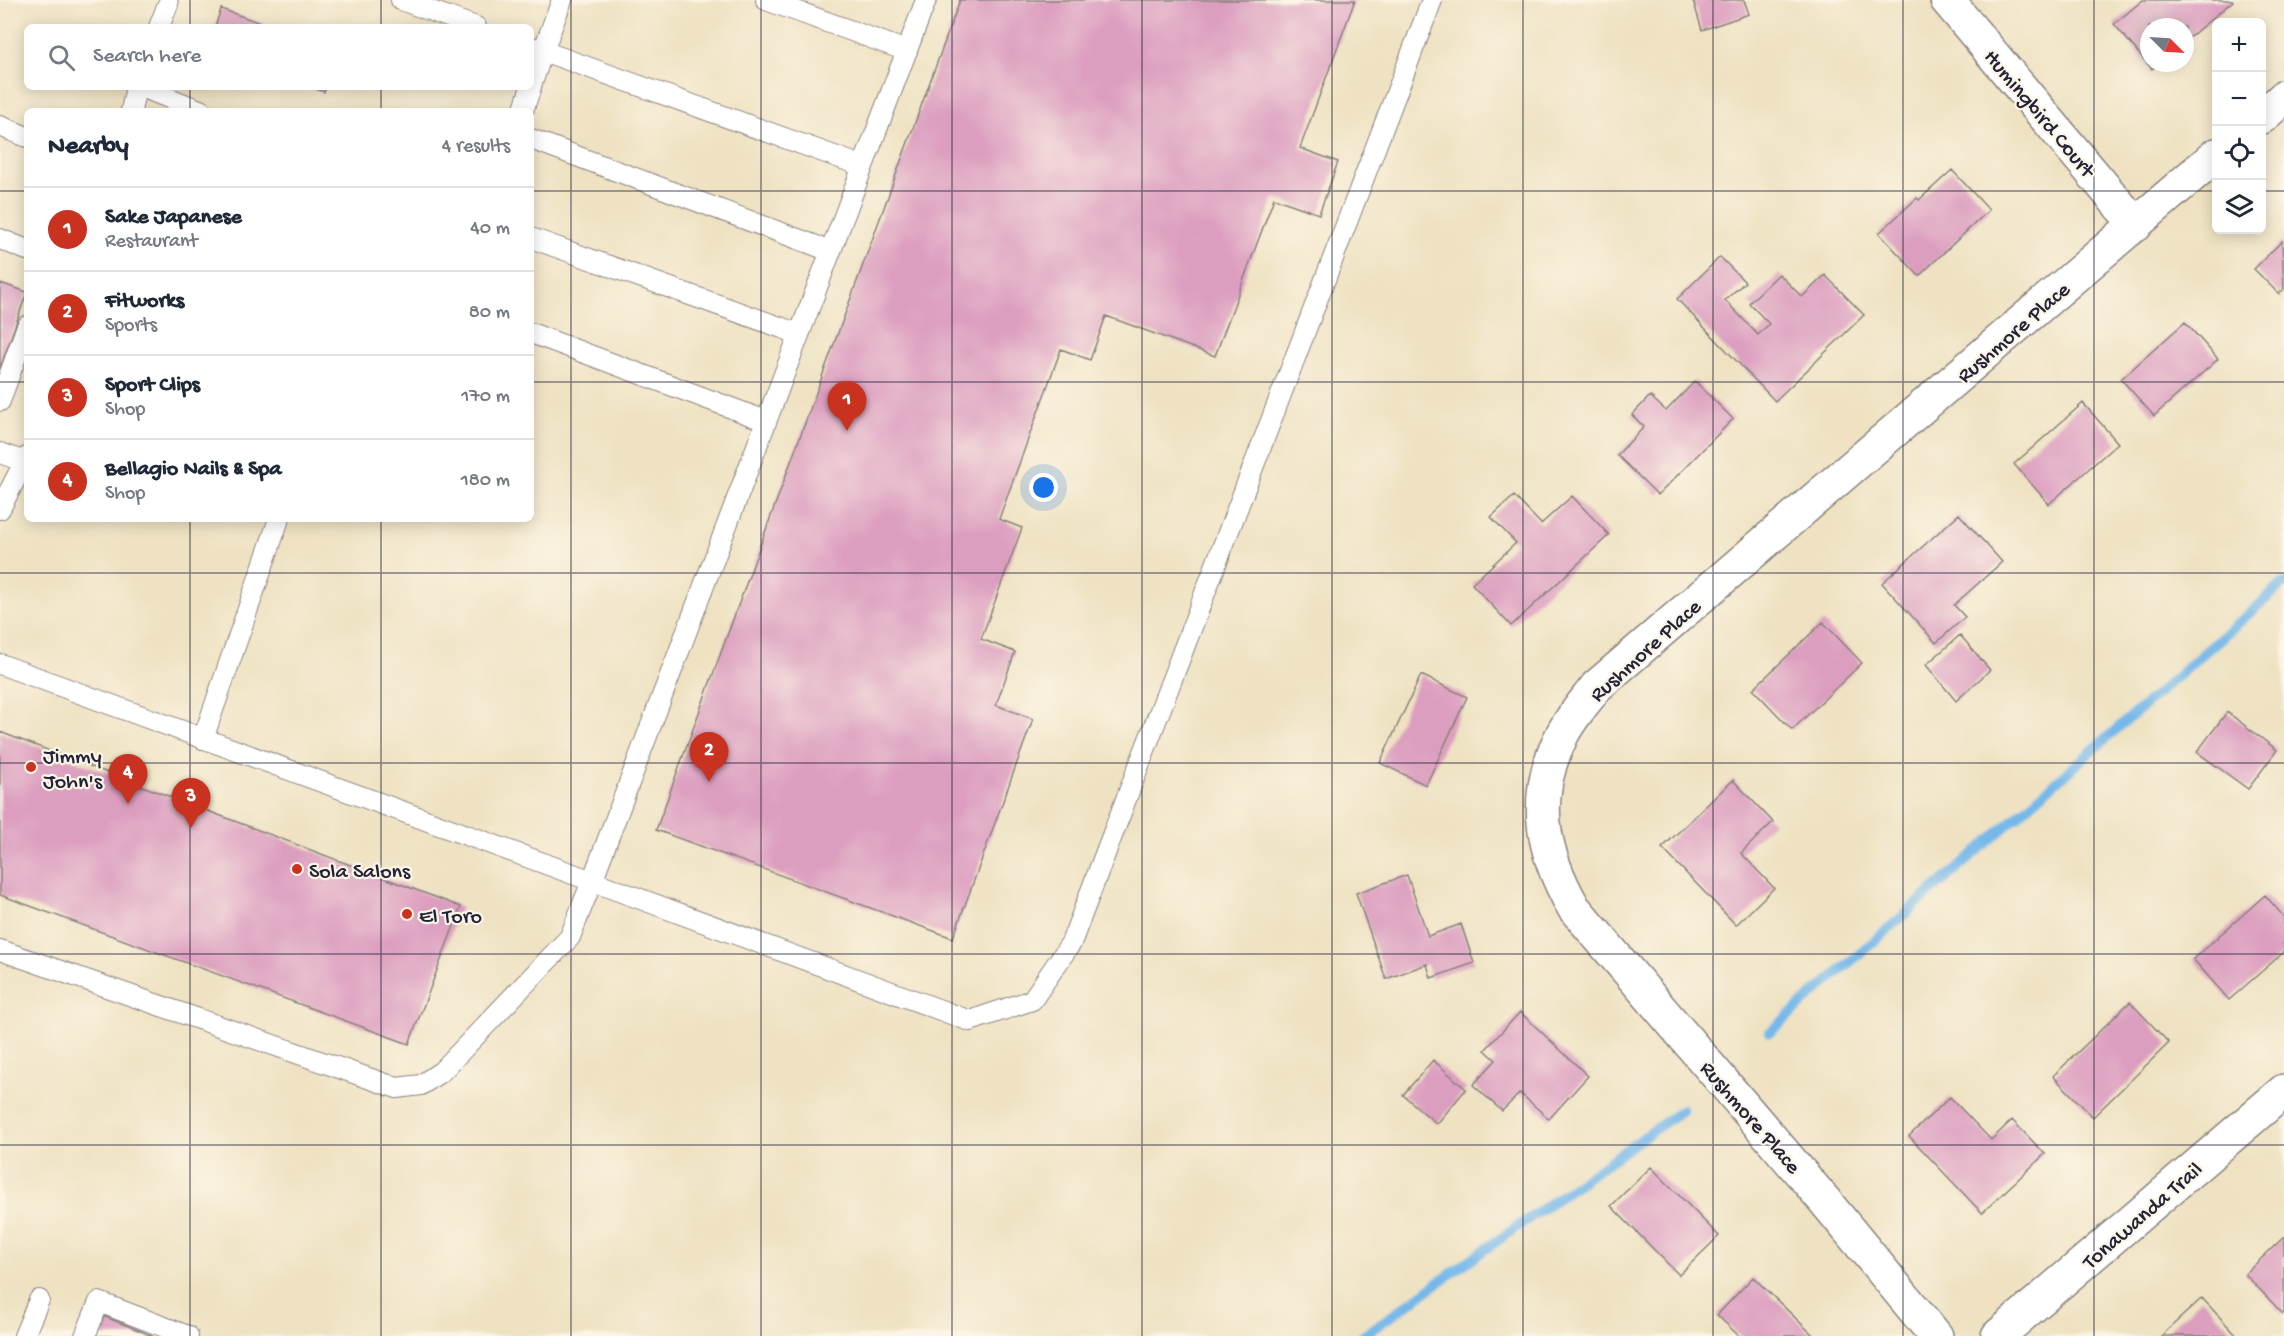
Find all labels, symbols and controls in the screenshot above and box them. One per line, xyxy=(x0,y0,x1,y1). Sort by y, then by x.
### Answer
north arrow xyxy=(2140,18,2194,72)
map controls xyxy=(2212,18,2266,234)
button: + xyxy=(2212,18,2266,72)
search box xyxy=(24,24,534,90)
icon: search xyxy=(45,41,78,74)
text: Search here xyxy=(93,44,201,70)
street label: Humingbird Court xyxy=(1977,45,2100,185)
button: − xyxy=(2212,72,2266,126)
button: locate xyxy=(2212,126,2266,180)
text: Nearby xyxy=(48,132,129,163)
text: 4 results xyxy=(442,136,510,159)
button: layers xyxy=(2212,180,2266,234)
text: Sake Japanese xyxy=(105,205,242,231)
text: 1 xyxy=(63,218,72,241)
text: 40 m xyxy=(470,218,510,241)
text: Restaurant xyxy=(105,231,198,254)
street label: Rushmore Place xyxy=(1953,277,2077,390)
text: Fitworks xyxy=(105,289,184,315)
text: 2 xyxy=(63,302,72,325)
text: 80 m xyxy=(469,302,510,325)
text: Sports xyxy=(105,315,157,338)
text: Sport Clips xyxy=(105,373,200,399)
pin: 1 xyxy=(828,382,866,431)
text: 3 xyxy=(62,386,73,409)
text: 170 m xyxy=(461,386,510,409)
text: Shop xyxy=(105,399,145,422)
text: Bellagio Nails & Spa xyxy=(105,457,282,483)
text: 4 xyxy=(63,470,72,493)
text: 180 m xyxy=(461,470,510,493)
your location xyxy=(1029,473,1058,502)
text: Shop xyxy=(105,483,145,506)
street label: Rushmore Place xyxy=(1586,595,1708,709)
pin: 2 xyxy=(690,732,728,782)
place label: Jimmy John's xyxy=(43,745,103,796)
pin: 4 xyxy=(108,754,148,804)
marker: Jimmy John's xyxy=(24,760,38,774)
pin: 3 xyxy=(172,778,210,828)
place label: Sola Salons xyxy=(309,860,411,886)
marker: Sola Salons xyxy=(290,862,304,876)
place label: El Toro xyxy=(419,905,482,931)
marker: El Toro xyxy=(400,907,414,921)
street label: Rushmore Place xyxy=(1693,1057,1806,1181)
street label: Tonawanda Trail xyxy=(2077,1158,2209,1278)

